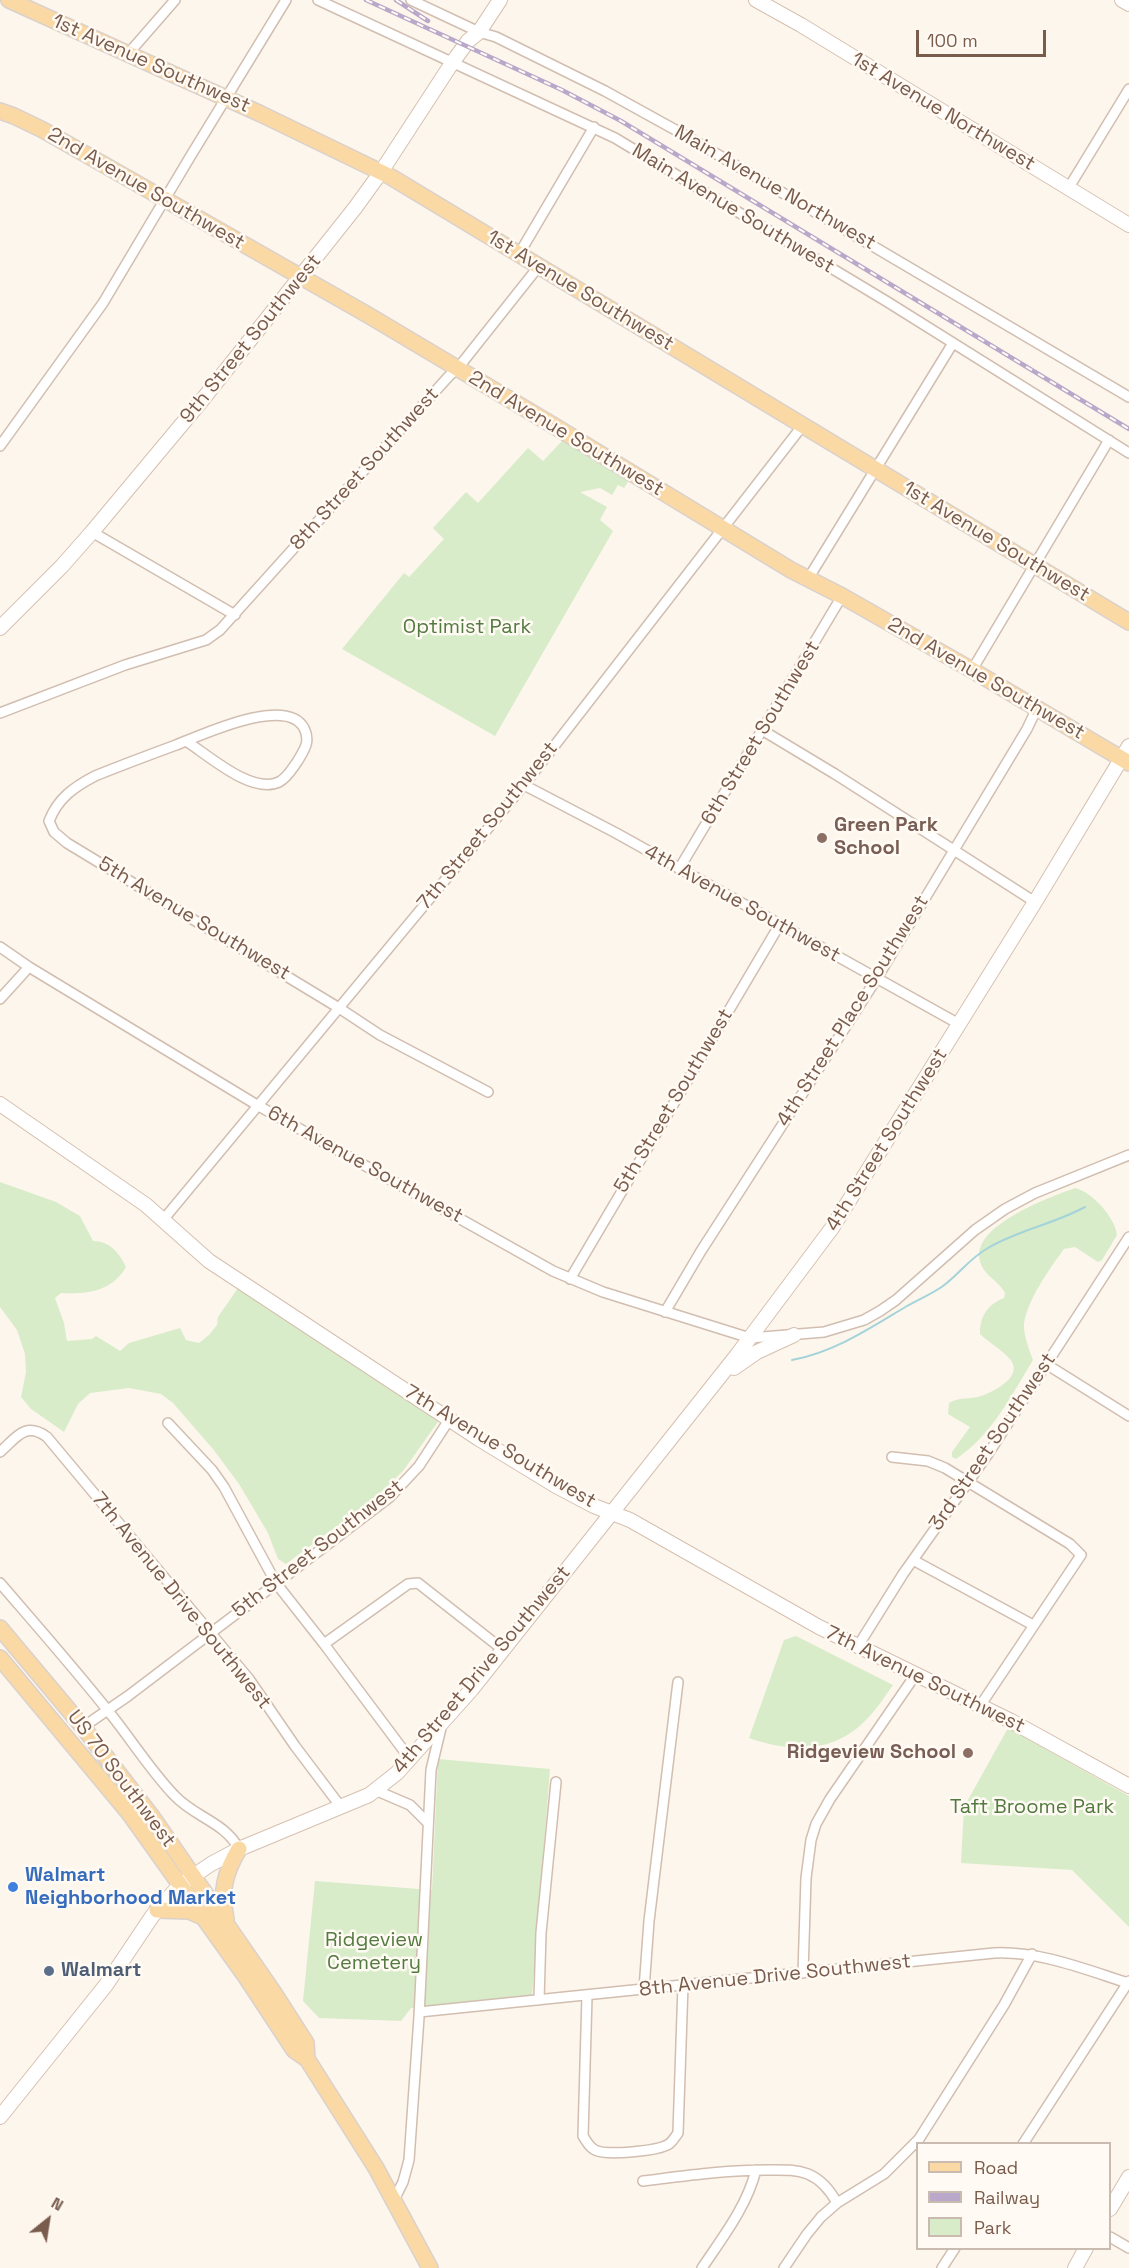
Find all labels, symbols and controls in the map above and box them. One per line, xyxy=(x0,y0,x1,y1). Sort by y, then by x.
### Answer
street label: 1st Avenue Southwest xyxy=(48,9,254,119)
scale bar xyxy=(919,18,1050,56)
text: 100 m xyxy=(927,29,978,52)
street label: 1st Avenue Northwest xyxy=(847,48,1039,176)
street label: Main Avenue Northwest xyxy=(670,120,880,256)
street label: 2nd Avenue Southwest xyxy=(43,123,249,255)
street label: Main Avenue Southwest xyxy=(627,139,839,279)
street label: 1st Avenue Southwest xyxy=(482,226,678,356)
street label: 9th Street Southwest xyxy=(175,250,327,428)
street label: 2nd Avenue Southwest xyxy=(464,366,668,502)
street label: 8th Street Southwest xyxy=(286,383,444,555)
street label: 1st Avenue Southwest xyxy=(898,477,1094,607)
street label: 2nd Avenue Southwest xyxy=(883,613,1089,745)
park label: Optimist Park xyxy=(403,616,531,640)
street label: 6th Street Southwest xyxy=(697,637,825,829)
street label: 7th Street Southwest xyxy=(413,737,563,915)
place label: Green Park School xyxy=(834,814,938,861)
marker: Green Park School xyxy=(815,831,829,845)
street label: 4th Avenue Southwest xyxy=(640,840,844,968)
street label: 5th Avenue Southwest xyxy=(94,852,294,986)
street label: 4th Street Place Southwest xyxy=(772,891,934,1131)
street label: 5th Street Southwest xyxy=(610,1005,738,1197)
street label: 4th Street Southwest xyxy=(821,1044,953,1236)
street label: 6th Avenue Southwest xyxy=(263,1101,467,1229)
street label: 3rd Street Southwest xyxy=(925,1349,1061,1535)
street label: 7th Avenue Southwest xyxy=(400,1380,600,1514)
street label: 5th Street Southwest xyxy=(228,1475,408,1623)
street label: 7th Avenue Drive Southwest xyxy=(86,1488,276,1714)
street label: 4th Street Drive Southwest xyxy=(388,1561,576,1779)
street label: 7th Avenue Southwest xyxy=(821,1621,1029,1739)
street label: US 70 Southwest xyxy=(62,1706,180,1852)
place label: Ridgeview School xyxy=(787,1741,956,1765)
marker: Ridgeview School xyxy=(961,1746,975,1760)
park label: Taft Broome Park xyxy=(950,1796,1114,1820)
place label: Walmart Neighborhood Market xyxy=(25,1864,236,1911)
marker: Walmart Neighborhood Market xyxy=(6,1880,20,1894)
park label: Ridgeview Cemetery xyxy=(325,1929,423,1976)
street label: 8th Avenue Drive Southwest xyxy=(638,1950,912,2002)
place label: Walmart xyxy=(61,1959,141,1983)
marker: Walmart xyxy=(42,1964,56,1978)
legend xyxy=(916,2142,1111,2250)
text: Road xyxy=(974,2156,1018,2179)
text: Railway xyxy=(974,2186,1040,2209)
north arrow xyxy=(18,2190,78,2250)
text: N xyxy=(47,2192,67,2216)
text: Park xyxy=(974,2216,1011,2239)

